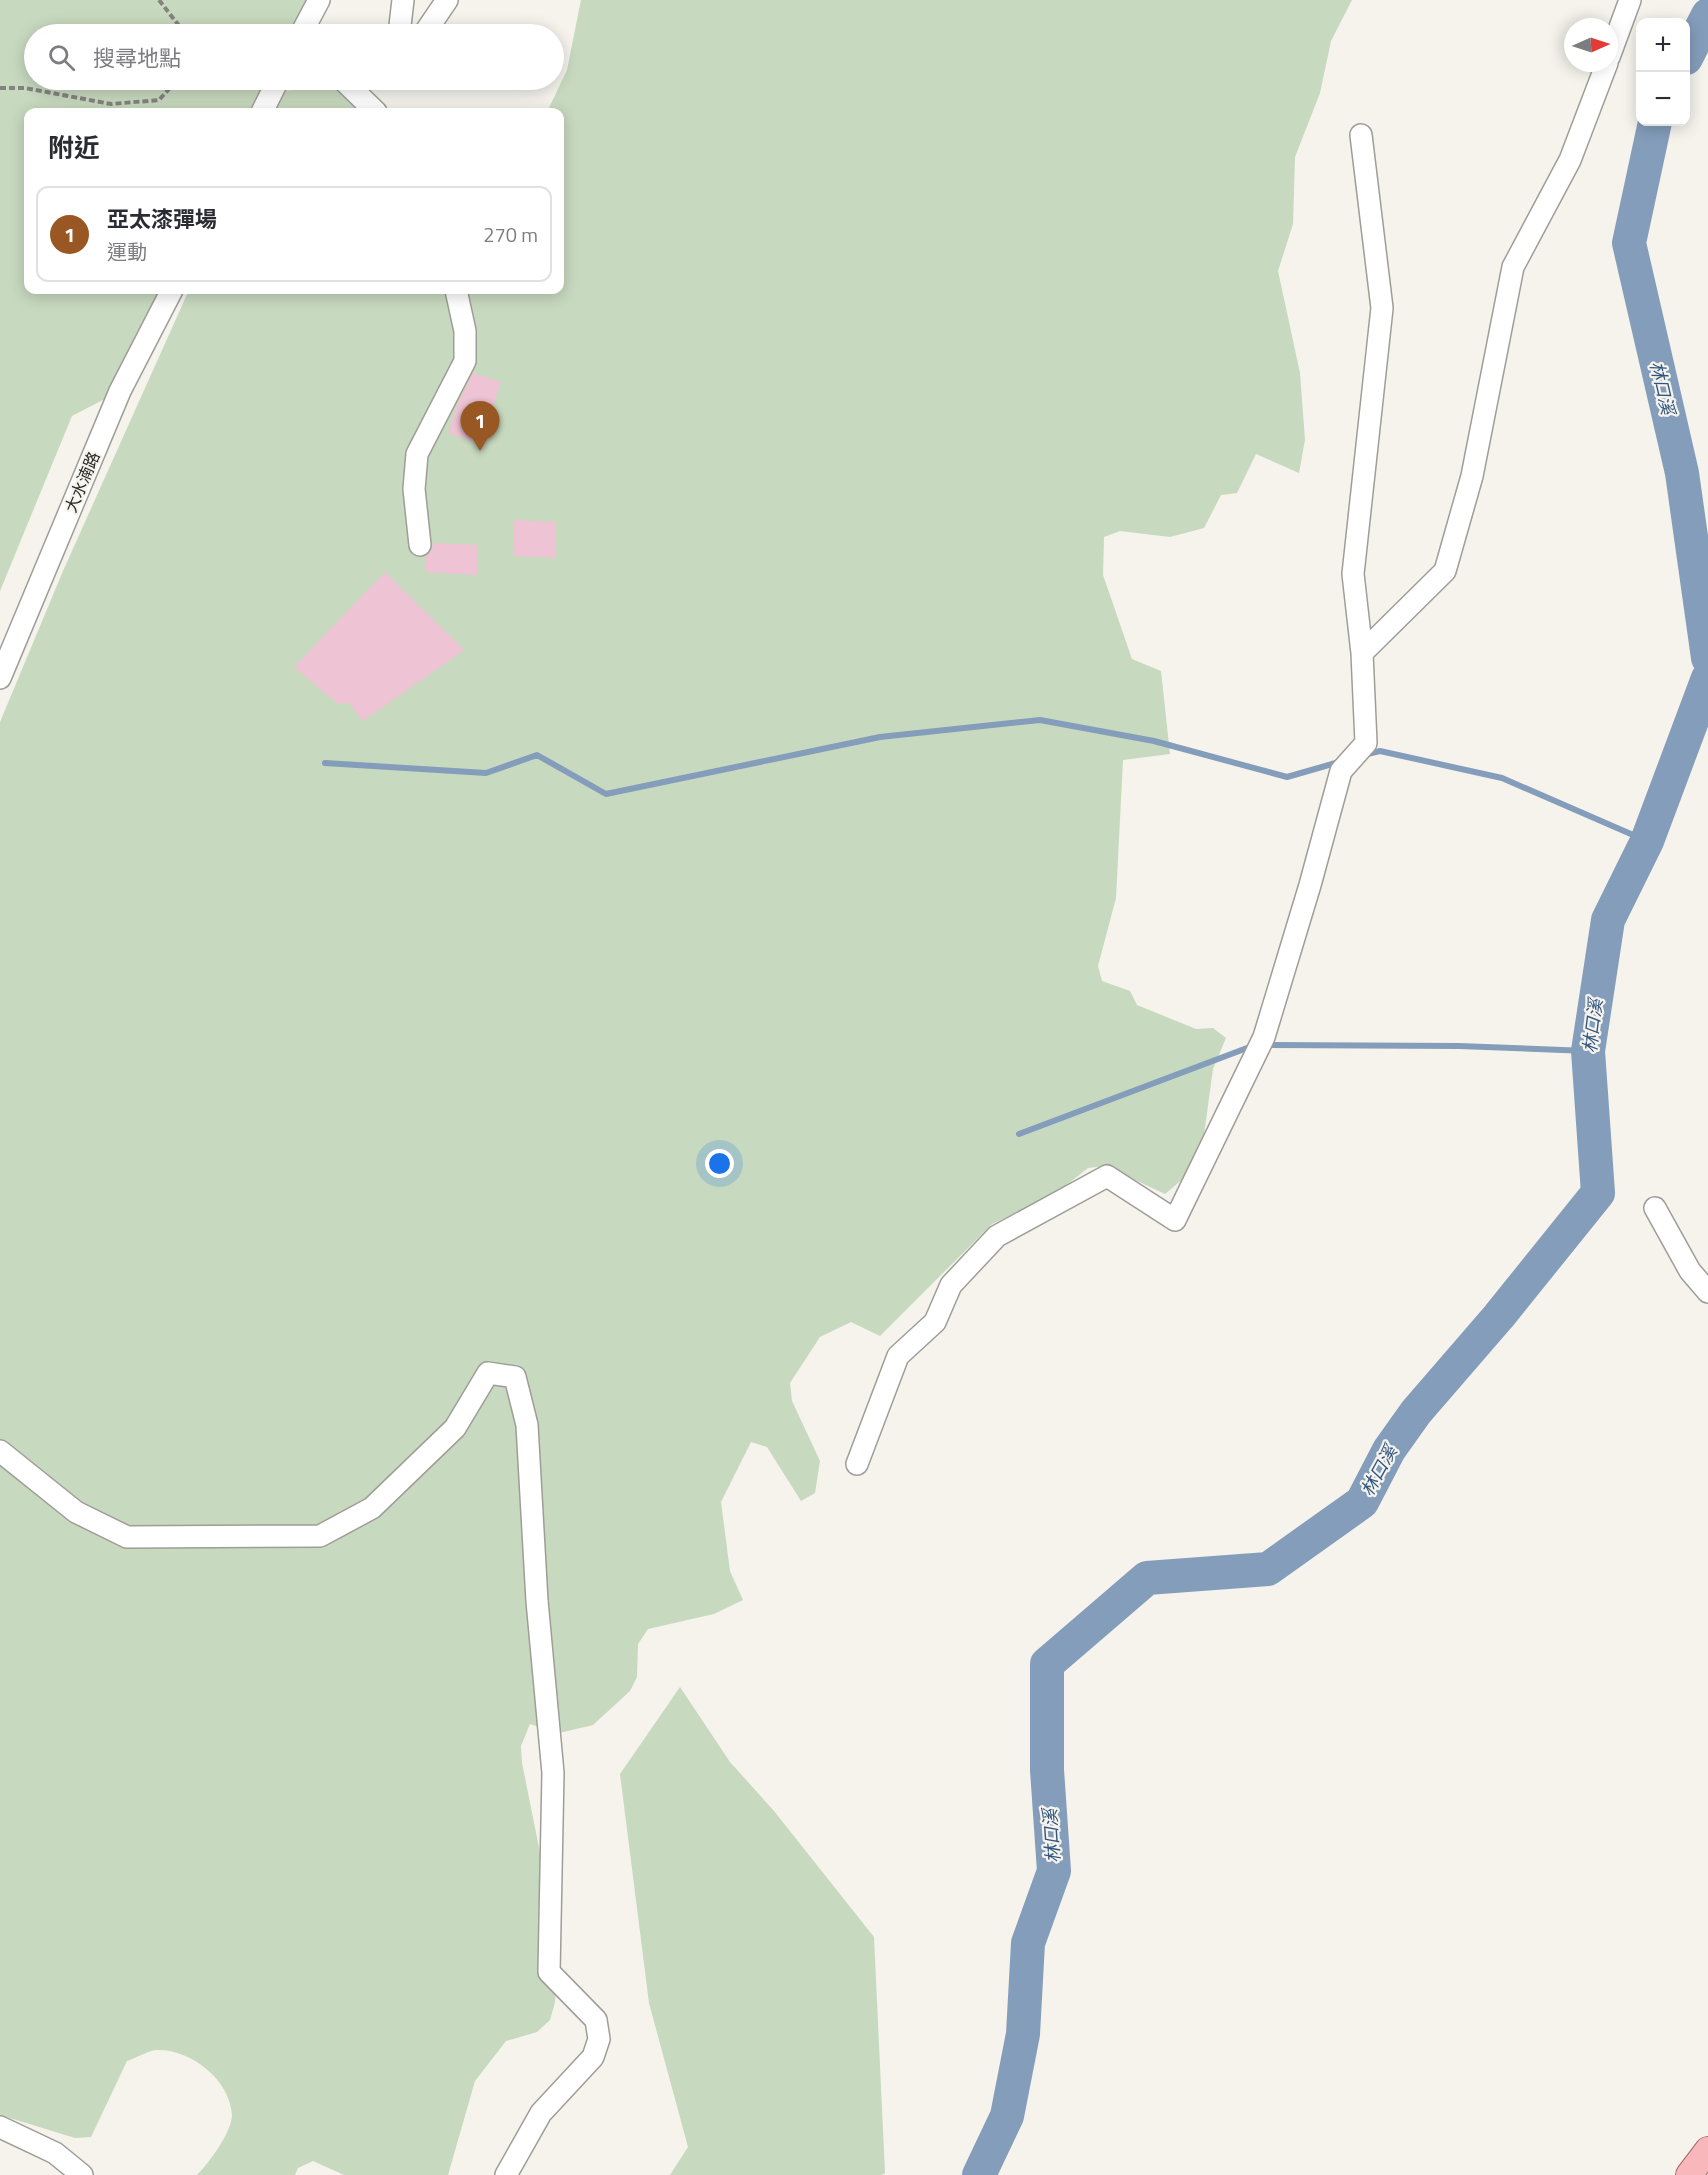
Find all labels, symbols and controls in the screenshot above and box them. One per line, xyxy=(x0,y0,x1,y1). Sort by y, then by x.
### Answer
north arrow xyxy=(1564,18,1618,72)
map controls xyxy=(1636,18,1690,126)
button: + xyxy=(1636,18,1690,72)
search box xyxy=(24,24,564,90)
icon: search xyxy=(45,41,78,74)
text: 搜尋地點 xyxy=(93,41,181,75)
button: − xyxy=(1636,72,1690,126)
text: 附近 xyxy=(48,128,100,167)
text: 亞太漆彈場 xyxy=(107,202,217,236)
text: 1 xyxy=(64,219,75,250)
text: 270 m xyxy=(483,219,538,250)
text: 運動 xyxy=(107,236,147,267)
water label: 林口溪 xyxy=(1643,359,1682,420)
pin: 1 xyxy=(460,402,500,451)
street label: 大水湳路 xyxy=(58,448,106,516)
water label: 林口溪 xyxy=(1576,995,1610,1054)
your location xyxy=(705,1149,734,1178)
water label: 林口溪 xyxy=(1354,1438,1405,1501)
water label: 林口溪 xyxy=(1036,1805,1067,1864)

